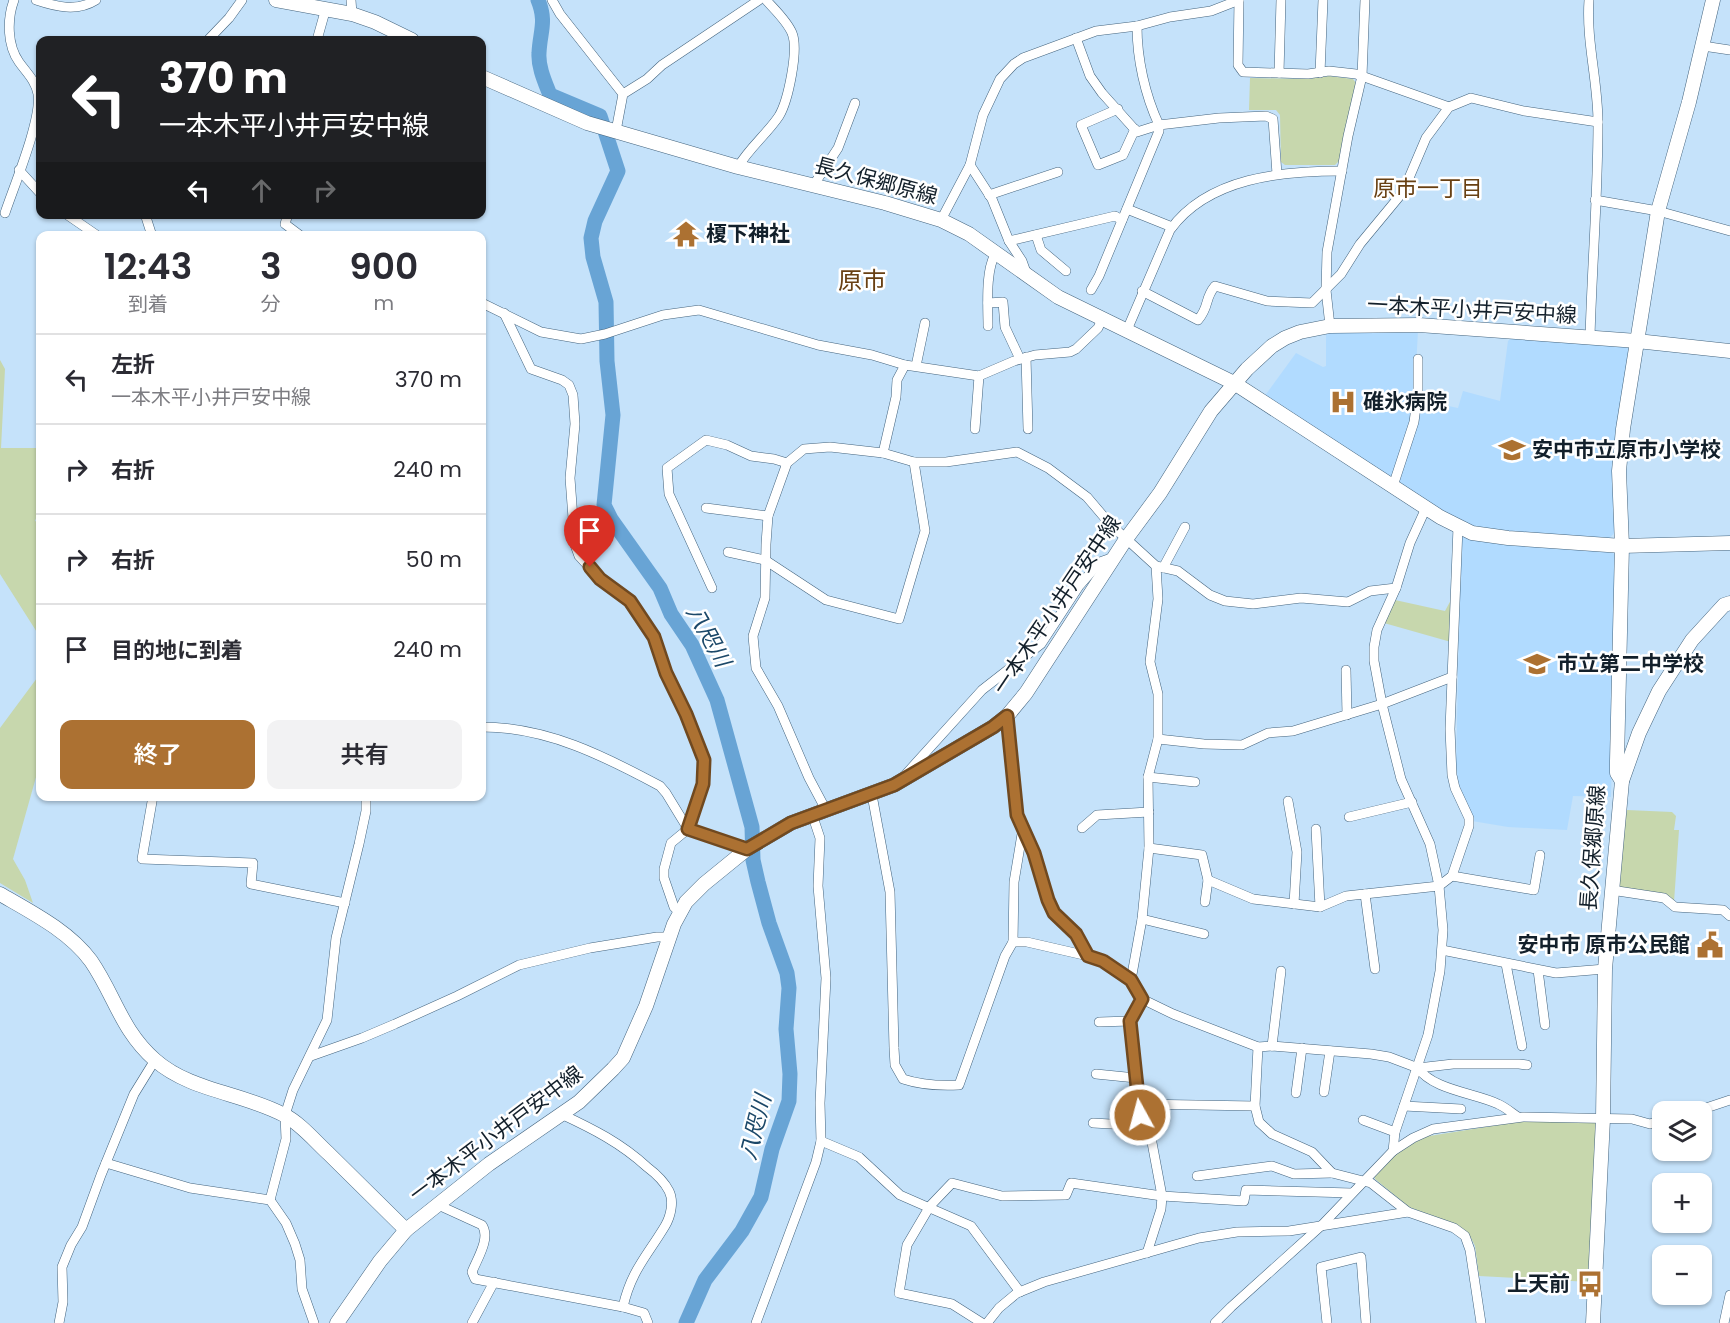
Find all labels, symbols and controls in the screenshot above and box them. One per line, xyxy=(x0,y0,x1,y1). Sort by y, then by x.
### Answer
text: 370 m xyxy=(159,49,288,108)
icon: left xyxy=(60,60,138,138)
text: 一本木平小井戸安中線 xyxy=(159,107,429,144)
street label: 長久保郷原線 xyxy=(812,150,941,211)
district label: 原市一丁目 xyxy=(1373,173,1483,204)
icon: left xyxy=(182,174,215,207)
icon: ahead xyxy=(245,174,278,207)
icon: right xyxy=(308,174,341,207)
temple icon: 榎下神社 xyxy=(671,219,701,249)
place label: 榎下神社 xyxy=(706,219,790,248)
text: 12:43 xyxy=(104,241,192,292)
text: 3 xyxy=(260,241,282,292)
text: 900 xyxy=(349,241,418,292)
district label: 原市 xyxy=(838,264,886,297)
text: m xyxy=(373,289,394,317)
text: 到着 xyxy=(128,290,168,318)
text: 分 xyxy=(261,290,281,318)
street label: 一本木平小井戸安中線 xyxy=(1366,290,1578,329)
text: 左折 xyxy=(111,349,155,380)
icon: left xyxy=(60,363,93,396)
text: 370 m xyxy=(395,364,462,395)
text: 一本木平小井戸安中線 xyxy=(111,383,311,411)
hospital icon: 碓氷病院 xyxy=(1328,387,1358,417)
place label: 碓氷病院 xyxy=(1363,387,1447,416)
school or university icon: 安中市立原市小学校 xyxy=(1497,435,1527,465)
place label: 安中市立原市小学校 xyxy=(1532,435,1721,464)
icon: right xyxy=(60,453,93,486)
text: 240 m xyxy=(393,454,462,485)
text: 右折 xyxy=(111,455,155,486)
pin xyxy=(564,505,615,567)
street label: 一本木平小井戸安中線 xyxy=(986,510,1127,700)
icon: arrive xyxy=(573,514,606,547)
icon: right xyxy=(60,543,93,576)
text: 50 m xyxy=(406,544,462,575)
text: 右折 xyxy=(111,545,155,576)
water label: 八咫川 xyxy=(679,600,739,674)
icon: arrive xyxy=(60,633,93,666)
text: 240 m xyxy=(393,634,462,665)
text: 目的地に到着 xyxy=(111,635,243,666)
school or university icon: 市立第二中学校 xyxy=(1522,649,1552,679)
place label: 市立第二中学校 xyxy=(1557,649,1704,678)
button: 終了 xyxy=(60,720,255,789)
button: 共有 xyxy=(267,720,462,789)
street label: 長久保郷原線 xyxy=(1574,784,1611,912)
place label: 安中市 原市公民館 xyxy=(1518,930,1690,959)
public building icon: 安中市 原市公民館 xyxy=(1695,930,1725,960)
street label: 一本木平小井戸安中線 xyxy=(403,1059,588,1208)
position arrow xyxy=(1108,1083,1172,1147)
water label: 八咫川 xyxy=(732,1089,779,1163)
map controls xyxy=(1652,1101,1712,1305)
button: layers xyxy=(1652,1101,1712,1161)
button: + xyxy=(1652,1173,1712,1233)
button: − xyxy=(1652,1245,1712,1305)
place label: 上天前 xyxy=(1507,1269,1570,1298)
bus stop icon: 上天前 xyxy=(1575,1269,1605,1299)

